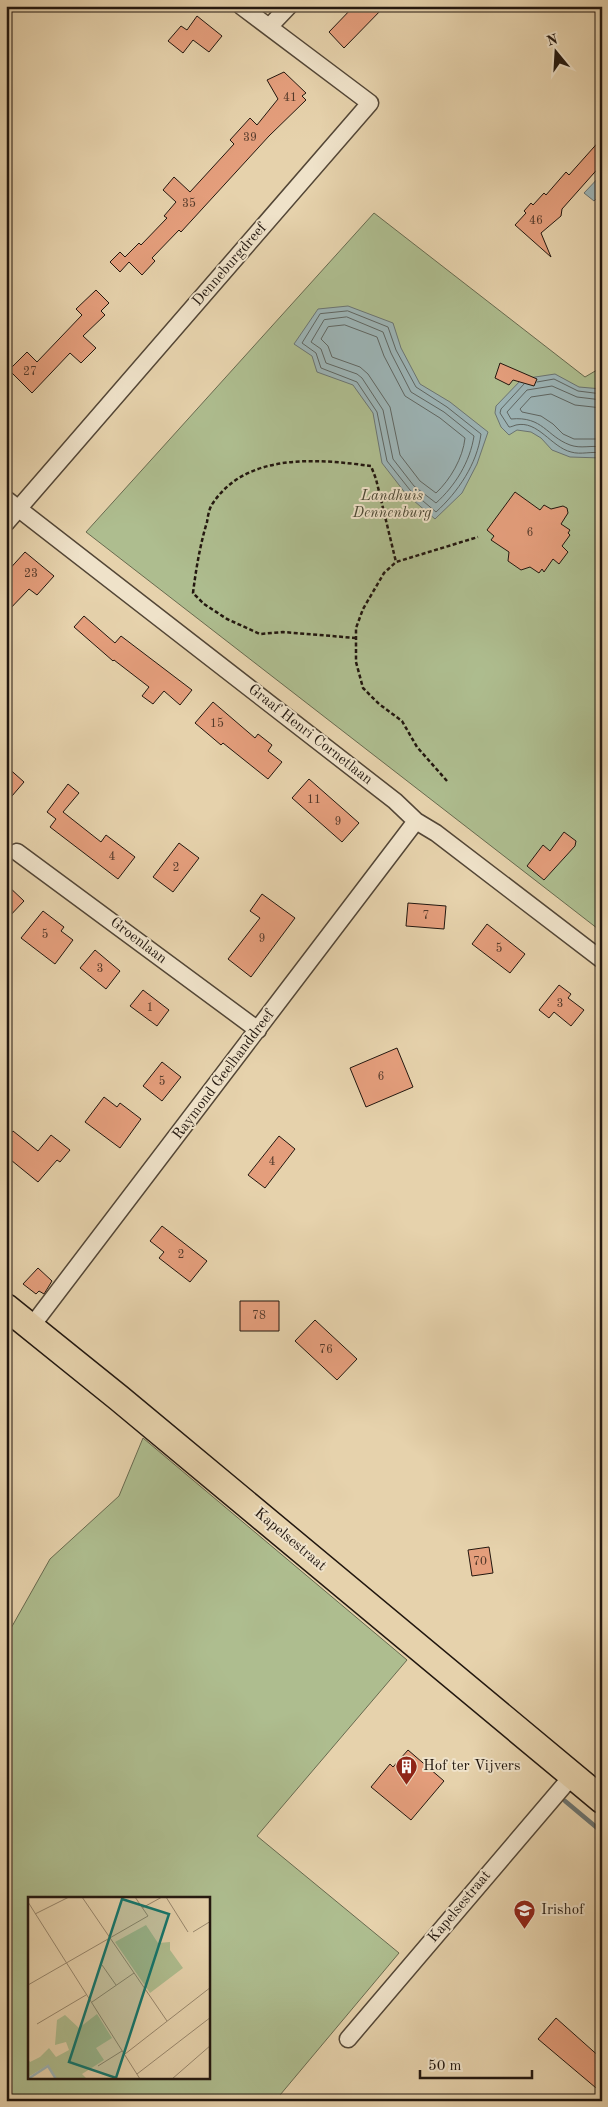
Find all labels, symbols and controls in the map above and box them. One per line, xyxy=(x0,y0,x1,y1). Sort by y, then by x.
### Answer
north arrow xyxy=(530,28,580,78)
text: N xyxy=(545,32,560,49)
house number: 41 xyxy=(283,92,297,104)
house number: 39 xyxy=(243,132,257,144)
house number: 35 xyxy=(182,197,196,210)
house number: 46 xyxy=(529,215,543,227)
street label: Denneburgdreef xyxy=(190,220,271,309)
house number: 27 xyxy=(23,366,37,378)
park label: Landhuis Dennenburg xyxy=(352,489,431,521)
house number: 6 xyxy=(527,527,534,539)
house number: 23 xyxy=(24,568,38,580)
street label: Graaf Henri Cornetlaan xyxy=(245,682,375,788)
house number: 15 xyxy=(210,717,224,730)
house number: 11 xyxy=(307,794,321,806)
house number: 9 xyxy=(335,816,341,828)
house number: 4 xyxy=(109,851,116,863)
house number: 2 xyxy=(173,862,179,874)
house number: 7 xyxy=(423,910,429,922)
street label: Groenlaan xyxy=(107,915,169,967)
house number: 5 xyxy=(42,928,49,941)
house number: 9 xyxy=(259,933,265,945)
house number: 5 xyxy=(496,942,503,955)
house number: 3 xyxy=(97,963,103,975)
house number: 3 xyxy=(557,998,563,1010)
house number: 1 xyxy=(147,1002,153,1014)
street label: Raymond Geelhanddreef xyxy=(170,1006,278,1143)
house number: 6 xyxy=(378,1071,385,1083)
house number: 5 xyxy=(159,1075,166,1088)
house number: 4 xyxy=(269,1156,276,1168)
house number: 2 xyxy=(178,1249,184,1261)
house number: 78 xyxy=(252,1310,266,1322)
house number: 76 xyxy=(319,1344,333,1356)
street label: Kapelsestraat xyxy=(251,1506,329,1574)
house number: 70 xyxy=(473,1556,487,1568)
building icon: Hof ter Vijvers xyxy=(395,1754,419,1785)
place label: Hof ter Vijvers xyxy=(423,1759,520,1774)
street label: Kapelsestraat xyxy=(426,1868,494,1946)
inset map xyxy=(28,1897,210,2080)
school or university icon: Irishof xyxy=(513,1898,537,1929)
place label: Irishof xyxy=(541,1903,585,1918)
scale bar xyxy=(420,2047,533,2079)
text: 50 m xyxy=(428,2059,462,2074)

